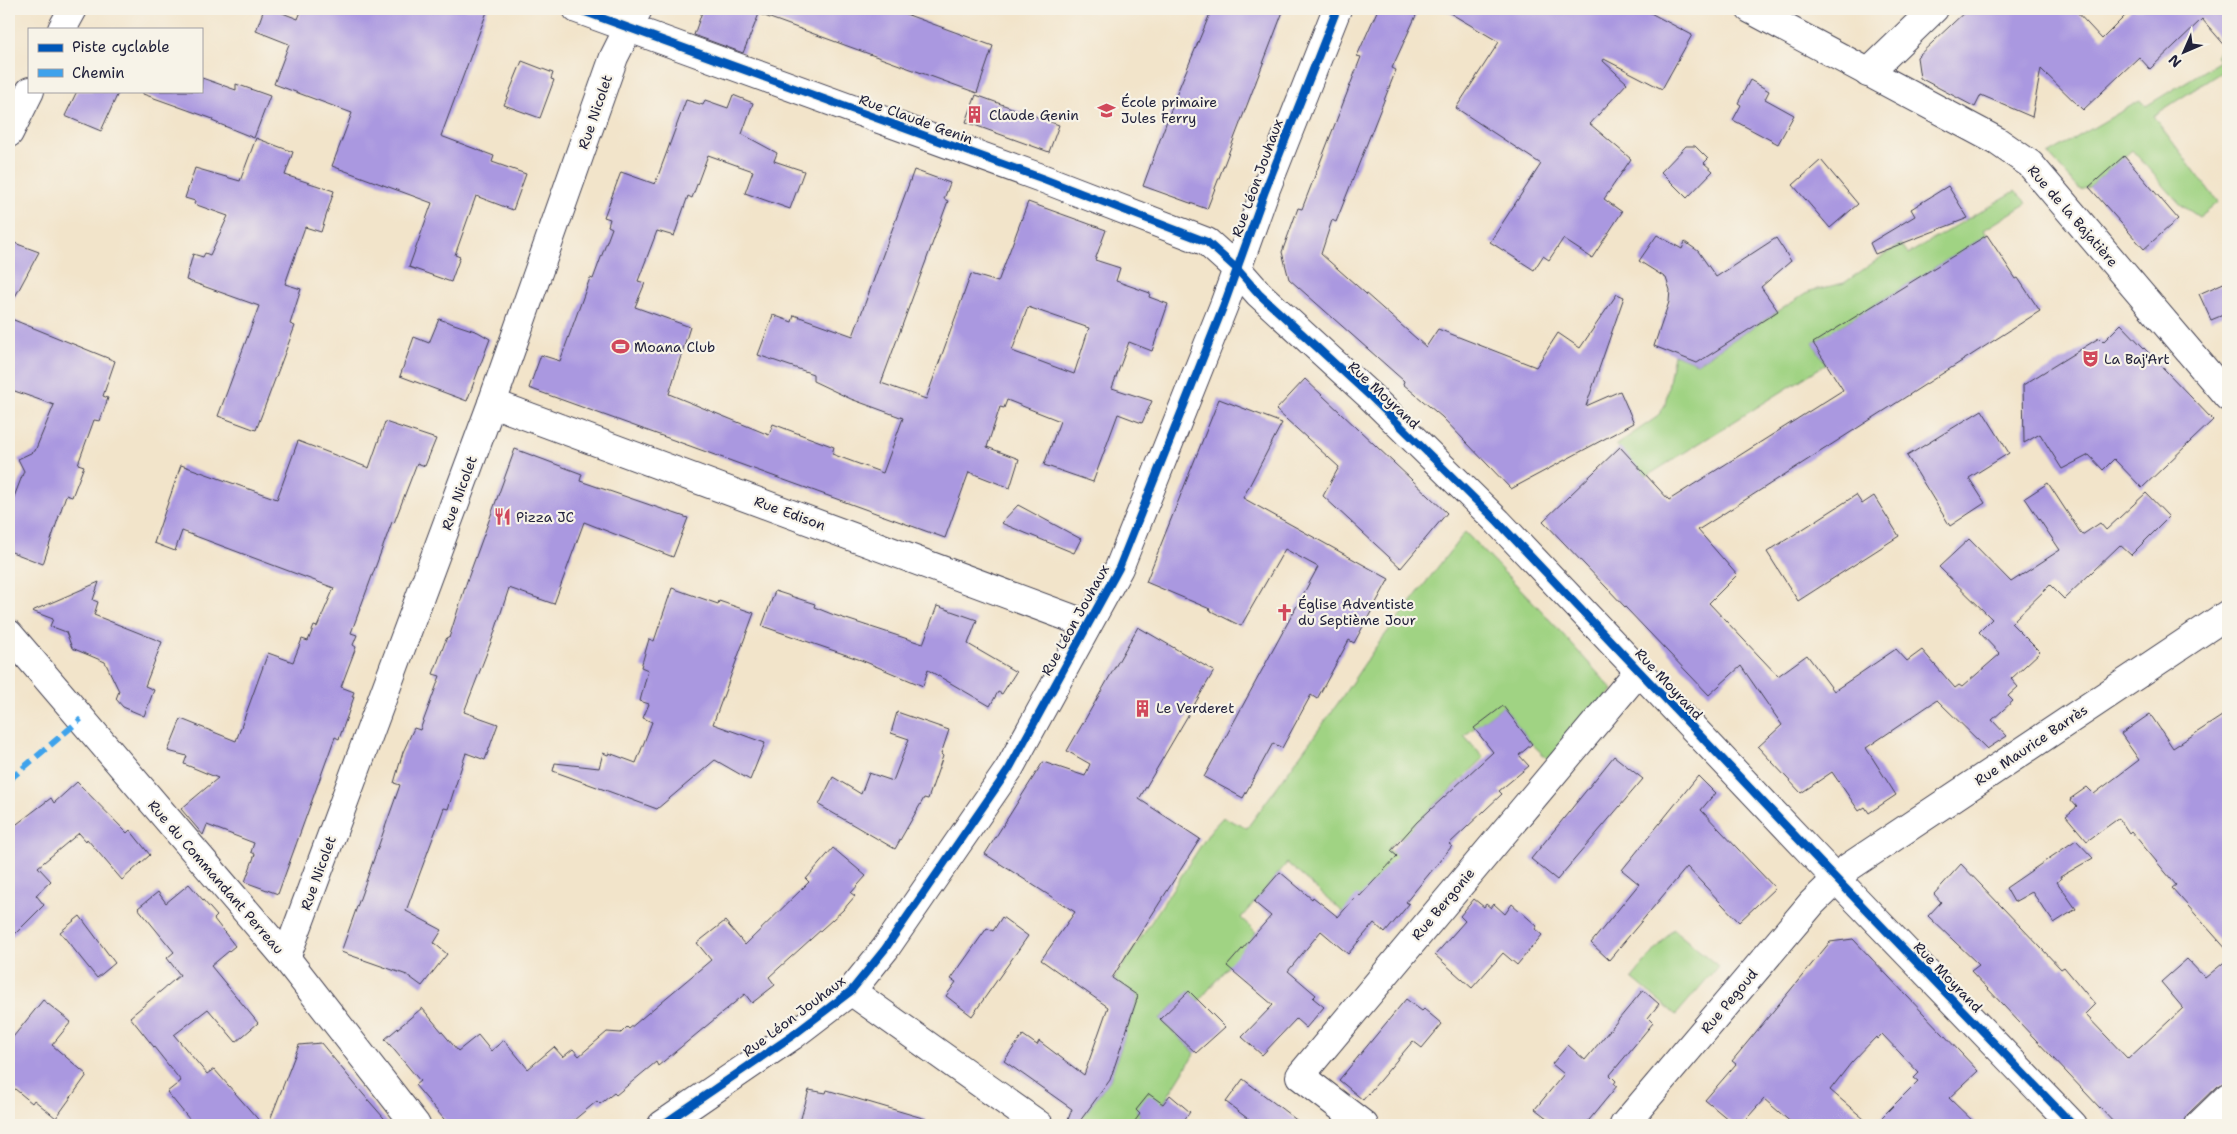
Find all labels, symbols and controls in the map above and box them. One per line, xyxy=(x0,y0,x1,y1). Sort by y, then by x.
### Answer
legend xyxy=(28,28,202,92)
north arrow xyxy=(2160,28,2210,78)
text: Piste cyclable xyxy=(72,37,170,57)
text: N xyxy=(2165,51,2185,71)
text: Chemin xyxy=(72,63,125,83)
street label: Rue Nicolet xyxy=(574,72,616,152)
street label: Rue Claude Genin xyxy=(857,90,976,148)
place label: École primaire Jules Ferry xyxy=(1121,93,1217,127)
school or university icon: École primaire Jules Ferry xyxy=(1097,100,1117,120)
building icon: Claude Genin xyxy=(965,105,985,125)
place label: Claude Genin xyxy=(989,106,1079,124)
street label: Rue Léon Jouhaux xyxy=(1227,117,1287,239)
street label: Rue de la Bajatière xyxy=(2024,161,2122,271)
sports icon: Moana Club xyxy=(610,337,630,357)
place label: Moana Club xyxy=(634,338,715,356)
theatre icon: La Baj'Art xyxy=(2080,349,2100,369)
place label: La Baj'Art xyxy=(2104,350,2170,368)
street label: Rue Moyrand xyxy=(1344,357,1424,433)
street label: Rue Nicolet xyxy=(437,453,481,533)
street label: Rue Edison xyxy=(752,492,828,534)
restaurant icon: Pizza JC xyxy=(492,507,512,527)
place label: Pizza JC xyxy=(516,508,574,526)
street label: Rue Léon Jouhaux xyxy=(1037,561,1113,679)
place label: Église Adventiste du Septième Jour xyxy=(1298,595,1417,629)
church icon: Église Adventiste du Septième Jour xyxy=(1274,602,1294,622)
street label: Rue Moyrand xyxy=(1631,644,1707,724)
building icon: Le Verderet xyxy=(1132,698,1152,718)
place label: Le Verderet xyxy=(1156,699,1234,717)
street label: Rue Maurice Barrès xyxy=(1971,700,2091,790)
street label: Rue du Commandant Perreau xyxy=(144,796,288,958)
street label: Rue Nicolet xyxy=(296,833,340,913)
street label: Rue Bergonie xyxy=(1408,864,1478,944)
street label: Rue Moyrand xyxy=(1910,938,1986,1016)
street label: Rue Pegoud xyxy=(1697,965,1761,1037)
street label: Rue Léon Jouhaux xyxy=(739,971,849,1061)

